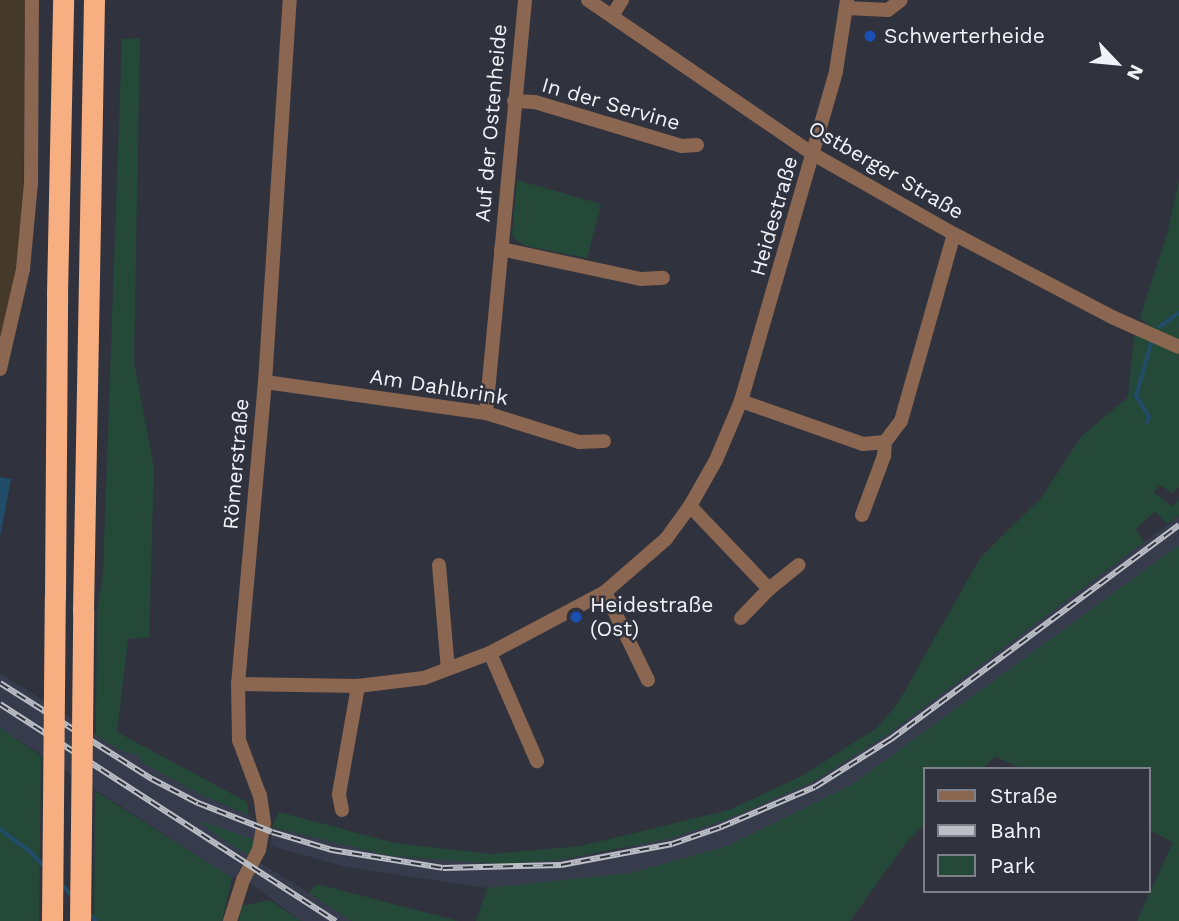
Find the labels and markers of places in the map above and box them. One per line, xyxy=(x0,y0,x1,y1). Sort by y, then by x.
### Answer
place label: Schwerterheide xyxy=(884,23,1045,49)
marker: Schwerterheide xyxy=(862,28,878,44)
place label: Heidestraße (Ost) xyxy=(590,592,713,642)
marker: Heidestraße (Ost) xyxy=(568,609,584,625)

